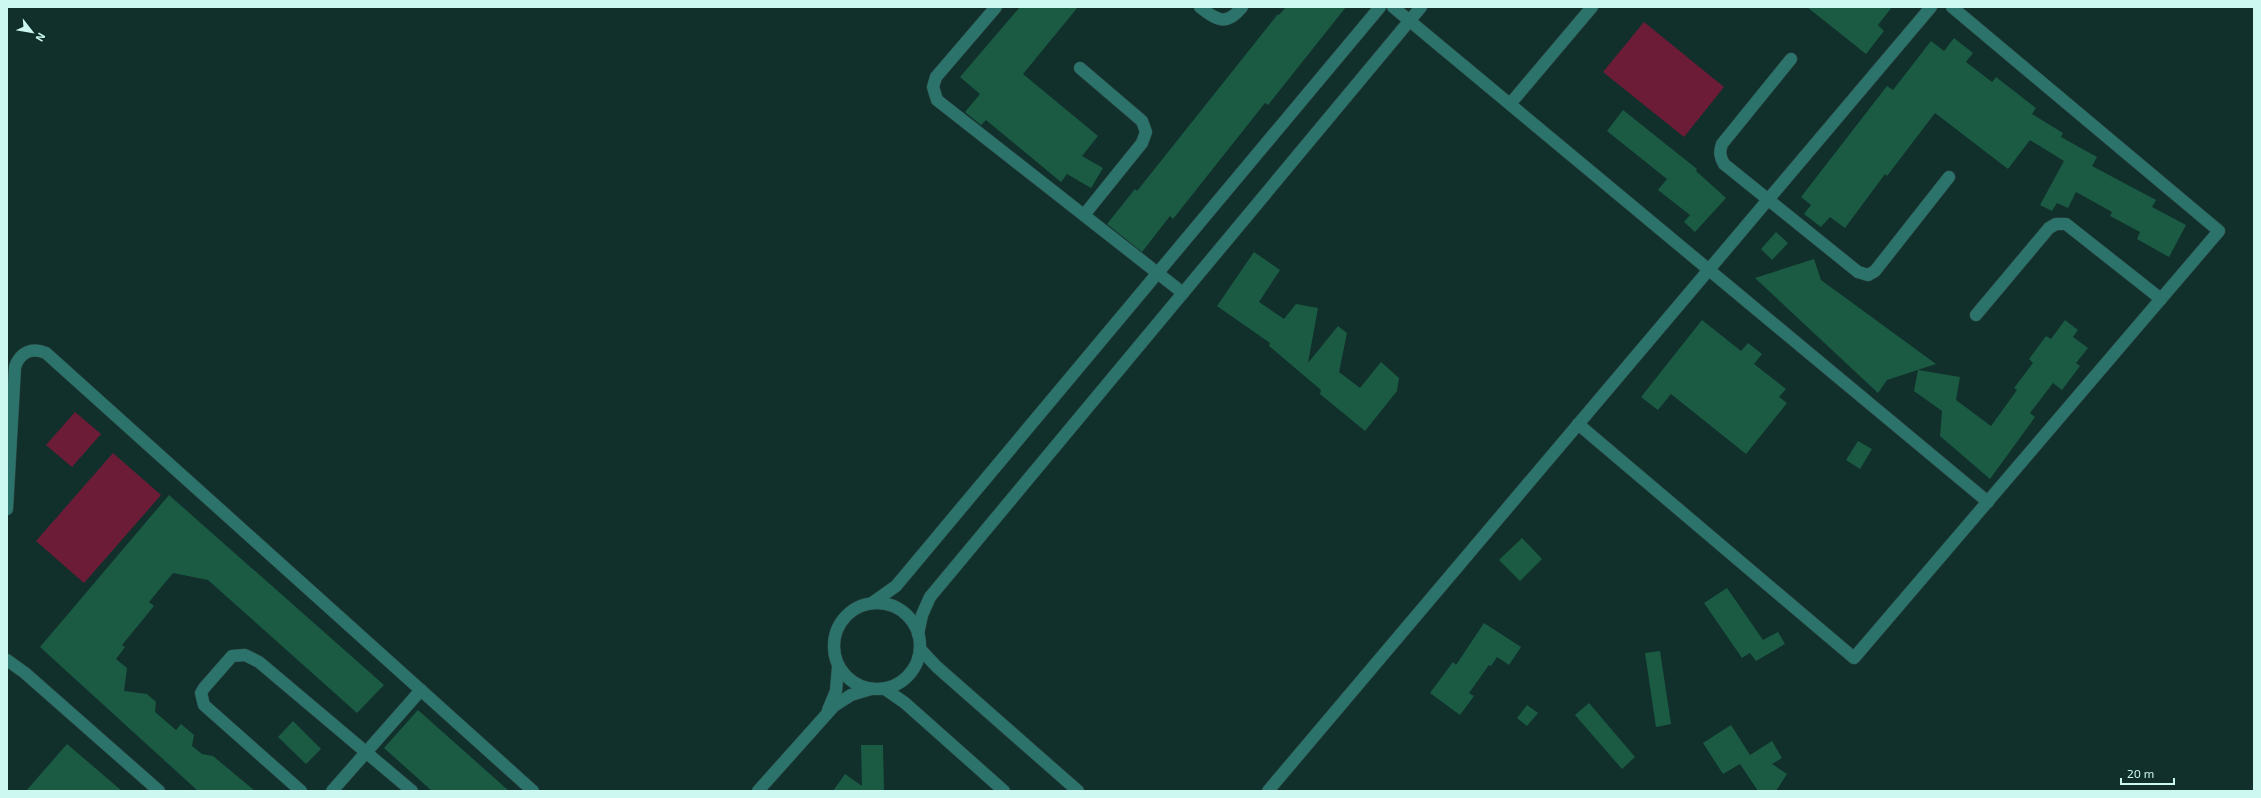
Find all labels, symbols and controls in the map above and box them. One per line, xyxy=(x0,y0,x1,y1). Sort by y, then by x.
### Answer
north arrow xyxy=(12,12,52,52)
text: N xyxy=(33,31,49,44)
scale bar xyxy=(2121,760,2174,786)
text: 20 m xyxy=(2127,766,2154,780)

